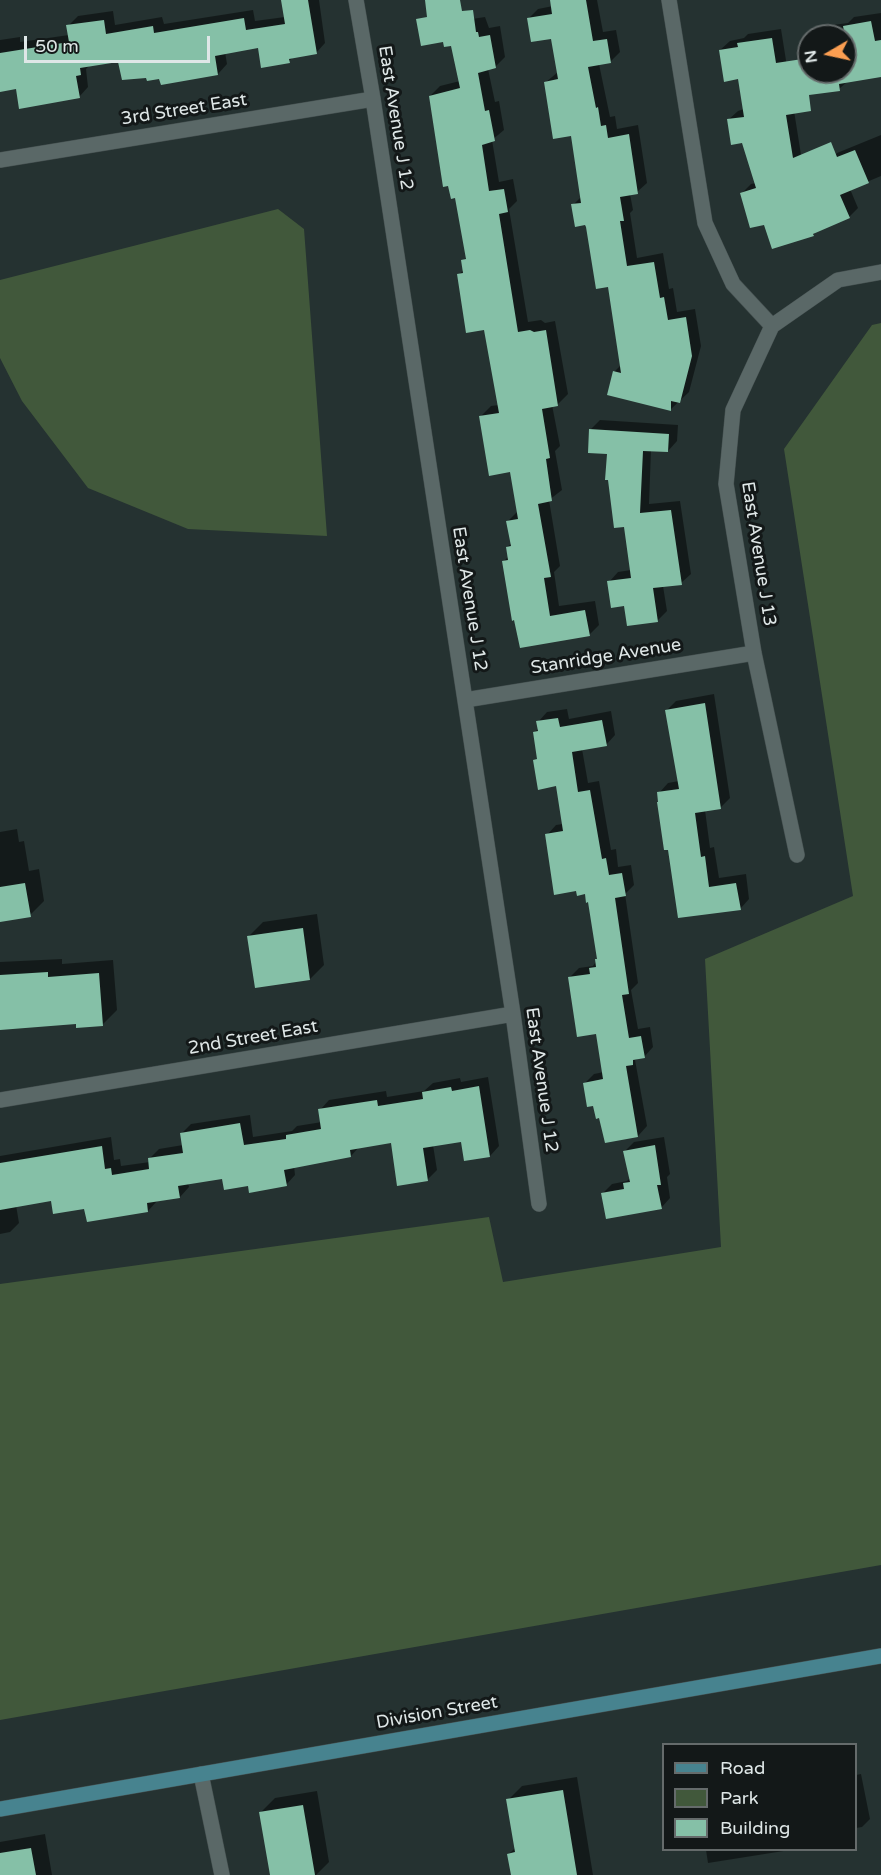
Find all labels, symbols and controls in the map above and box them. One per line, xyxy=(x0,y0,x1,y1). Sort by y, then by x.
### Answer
scale bar xyxy=(27,24,213,62)
north arrow xyxy=(797,24,857,84)
text: 50 m xyxy=(35,35,79,57)
street label: East Avenue J 12 xyxy=(373,44,417,192)
text: N xyxy=(800,49,822,64)
street label: 3rd Street East xyxy=(120,89,248,131)
street label: East Avenue J 13 xyxy=(736,480,780,628)
street label: East Avenue J 12 xyxy=(447,525,491,673)
street label: Stanridge Avenue xyxy=(529,634,683,680)
street label: East Avenue J 12 xyxy=(520,1006,562,1154)
street label: 2nd Street East xyxy=(186,1016,320,1060)
street label: Division Street xyxy=(375,1692,499,1734)
legend xyxy=(662,1743,857,1851)
text: Road xyxy=(720,1757,765,1779)
text: Park xyxy=(720,1787,758,1809)
text: Building xyxy=(720,1817,790,1839)

